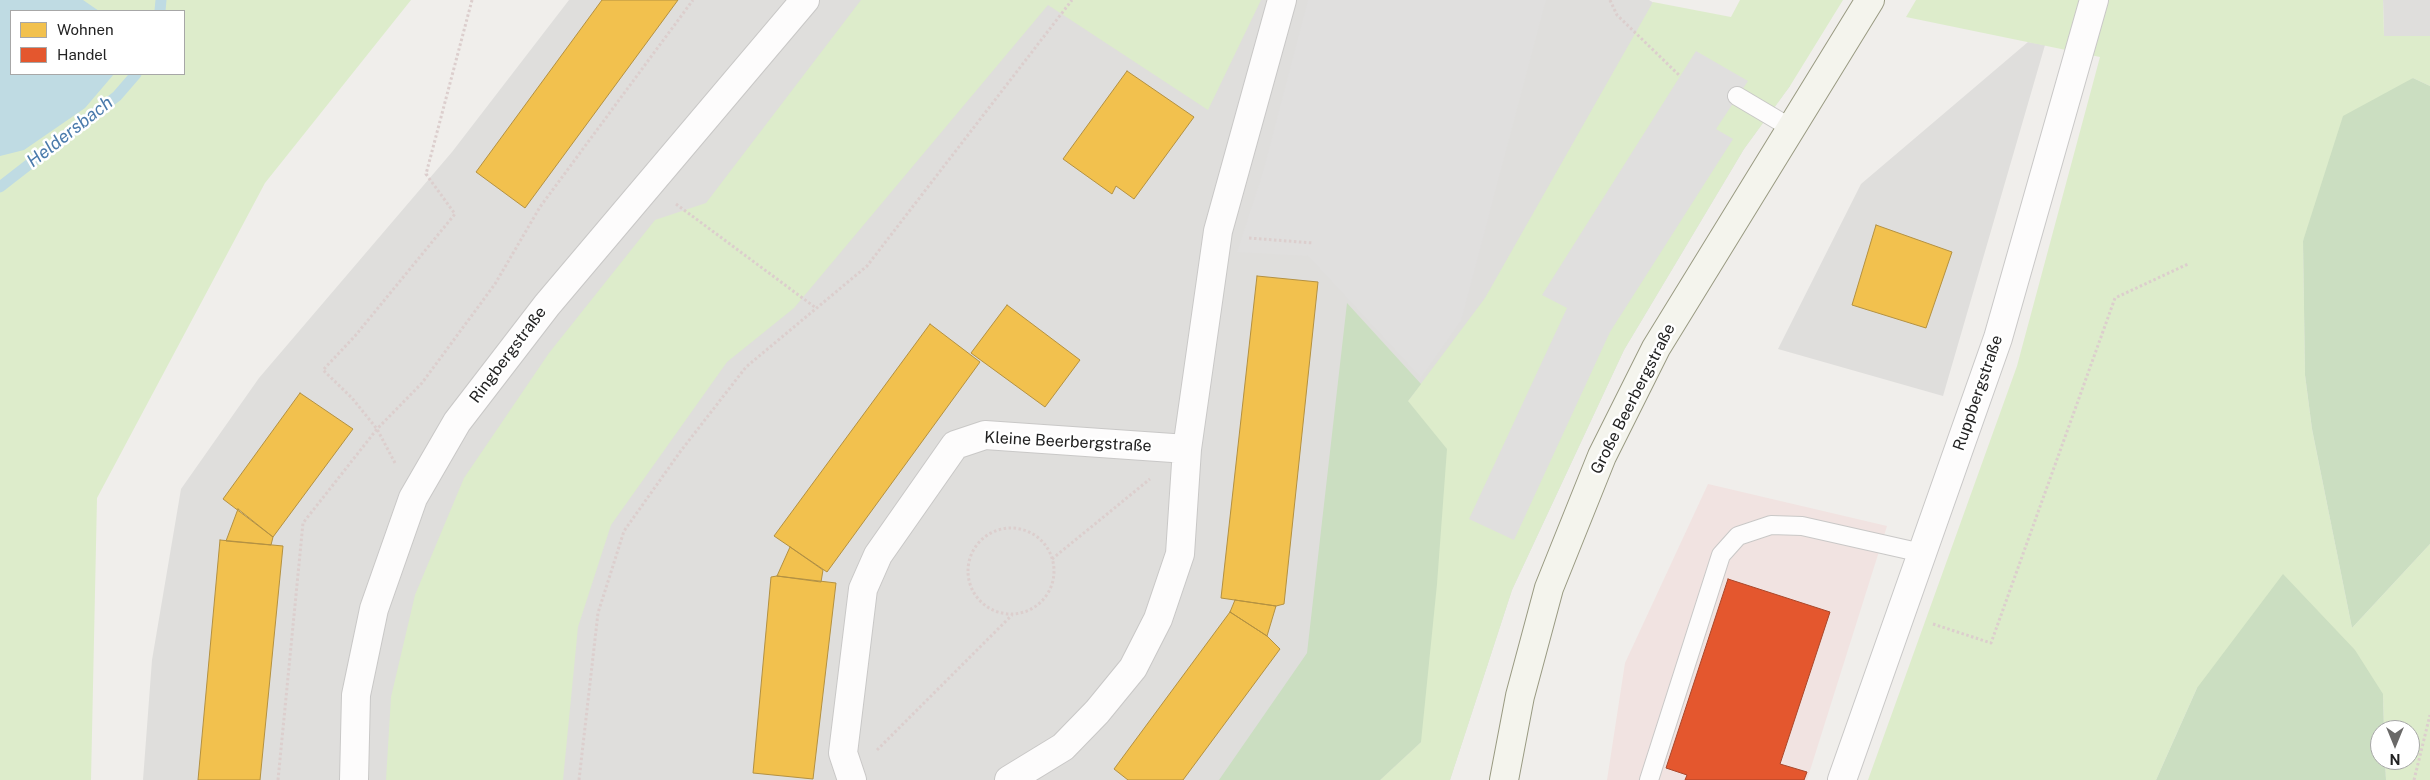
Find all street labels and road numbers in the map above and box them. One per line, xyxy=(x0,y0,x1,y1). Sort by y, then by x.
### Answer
street label: Ringbergstraße xyxy=(466,303,550,407)
street label: Große Beerbergstraße xyxy=(1587,321,1679,477)
street label: Ruppbergstraße xyxy=(1949,333,2007,453)
street label: Kleine Beerbergstraße xyxy=(984,428,1152,456)

